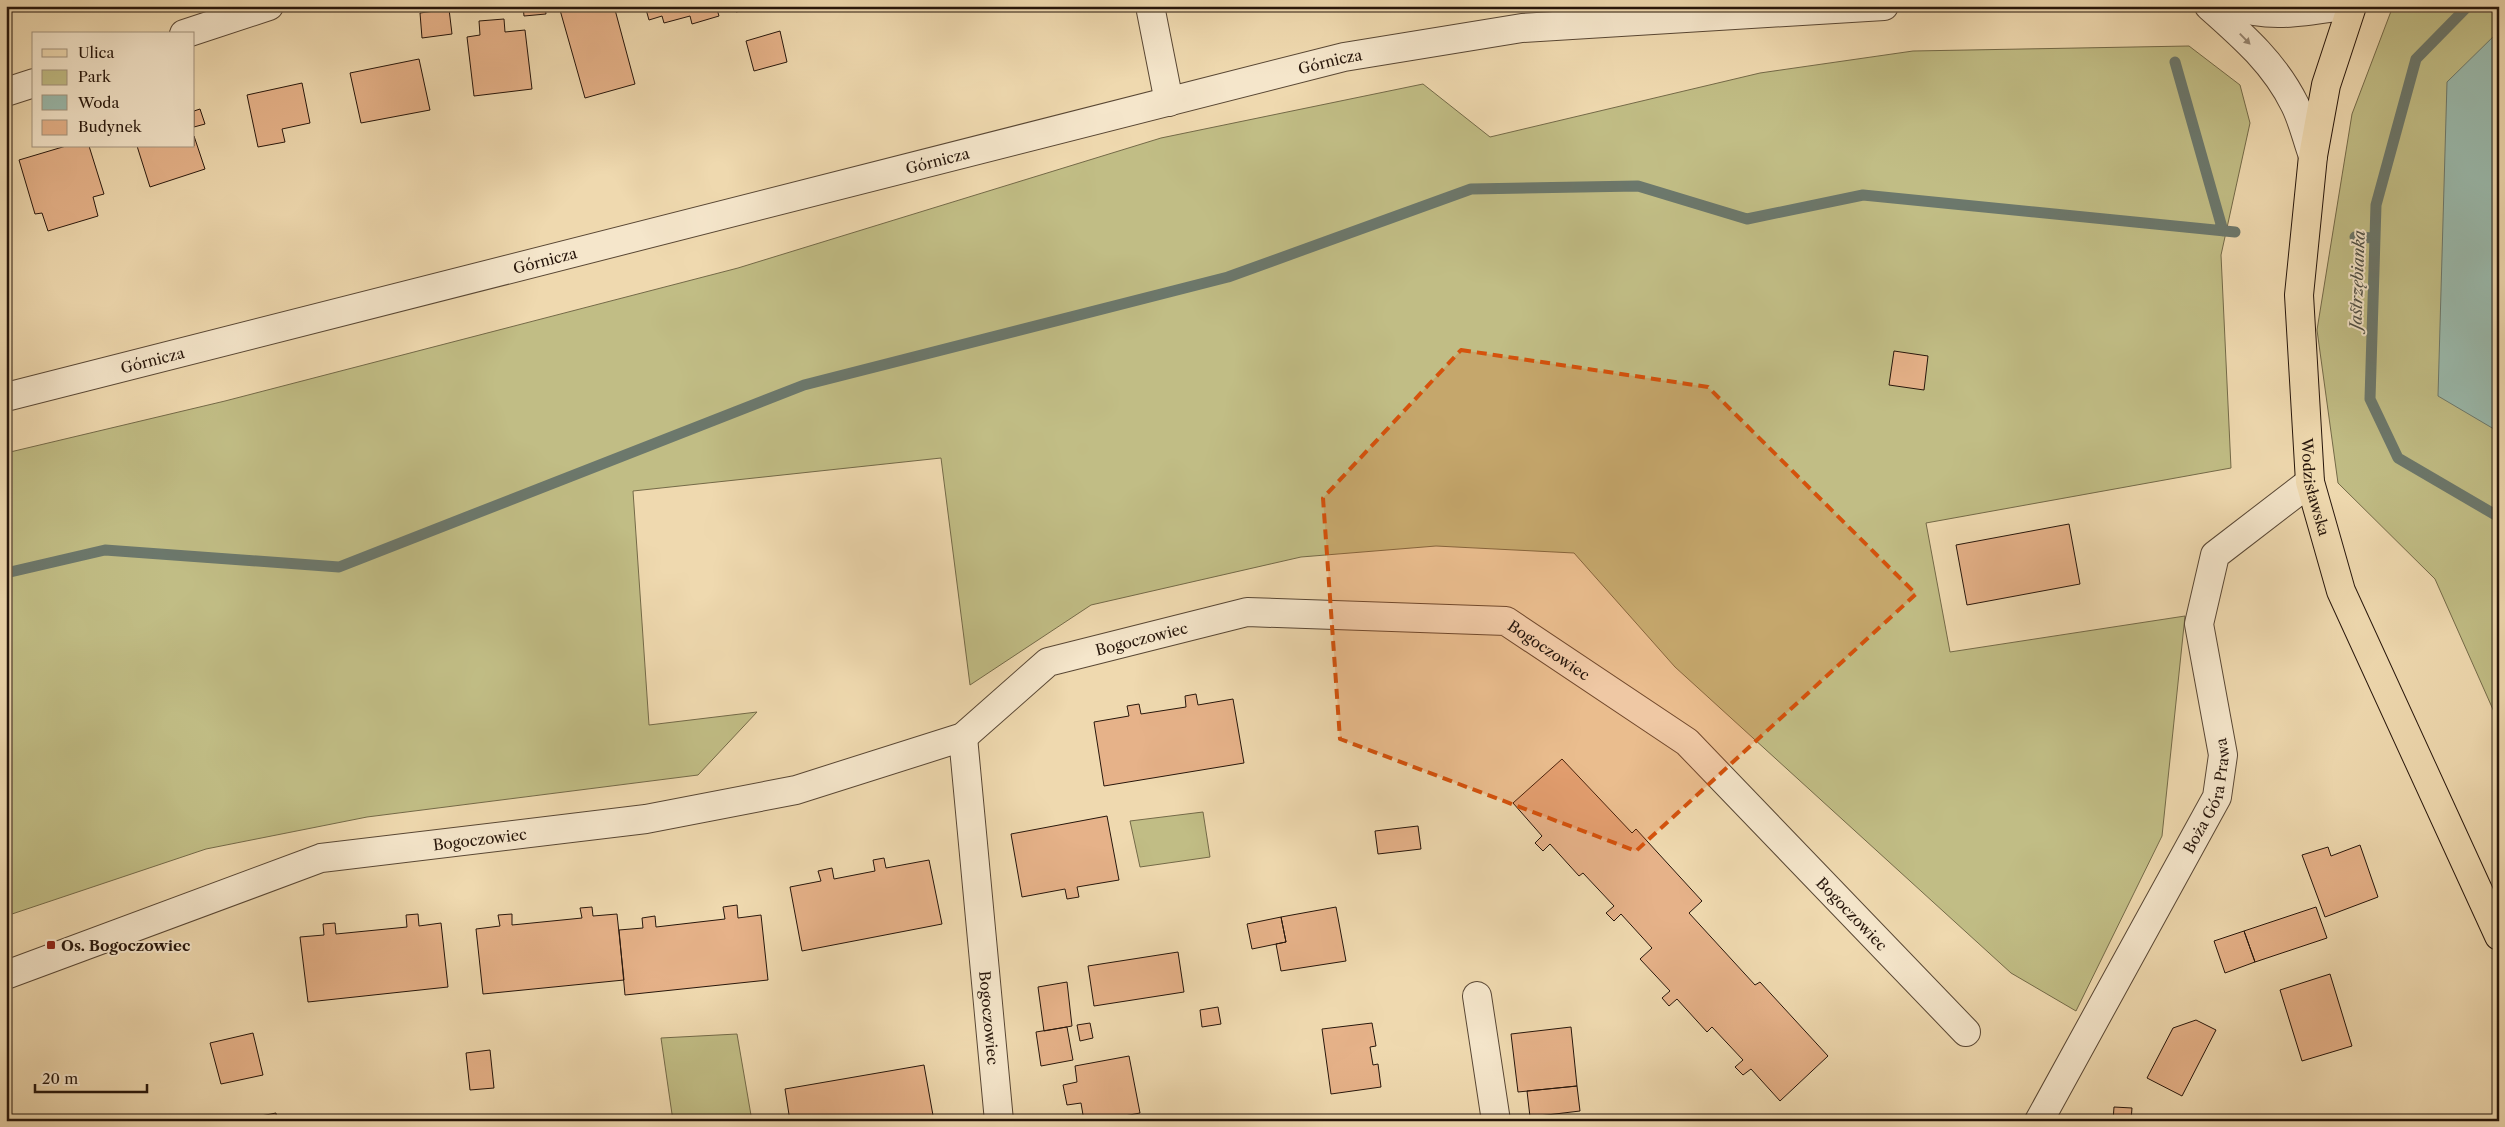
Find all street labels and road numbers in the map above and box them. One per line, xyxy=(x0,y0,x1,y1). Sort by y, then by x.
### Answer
street label: Górnicza xyxy=(1296,45,1363,78)
street label: Górnicza xyxy=(903,143,971,178)
street label: Górnicza xyxy=(511,243,579,277)
street label: Górnicza xyxy=(118,343,186,377)
street label: Wodzisławska xyxy=(2298,436,2334,538)
street label: Bogoczowiec xyxy=(1505,616,1594,684)
street label: Bogoczowiec xyxy=(1093,618,1190,659)
street label: Boża Góra Prawa xyxy=(2178,737,2233,857)
street label: Bogoczowiec xyxy=(432,824,528,854)
street label: Bogoczowiec xyxy=(1813,873,1892,954)
street label: Bogoczowiec xyxy=(975,970,1003,1066)

